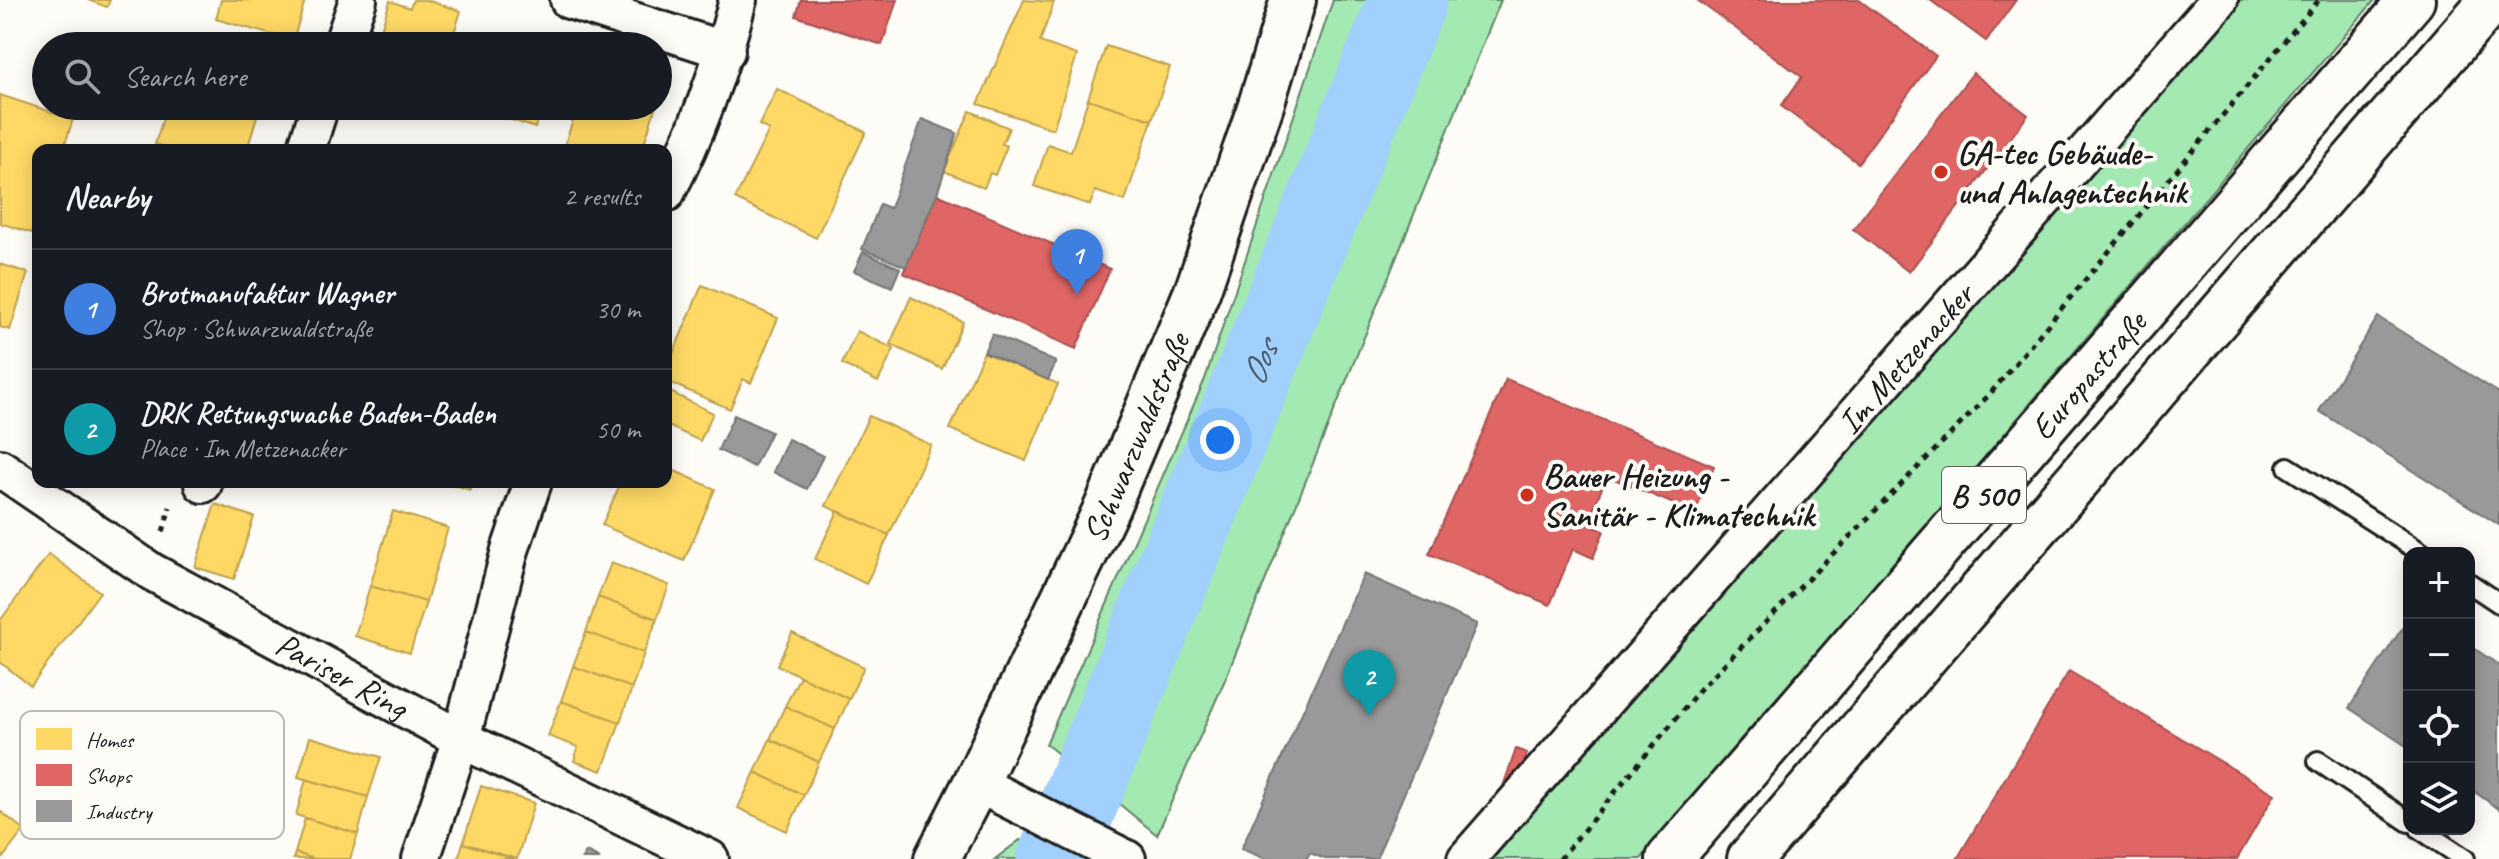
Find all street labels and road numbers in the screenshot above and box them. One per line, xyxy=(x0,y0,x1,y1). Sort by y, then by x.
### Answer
street label: Im Metzenacker xyxy=(1827,271,1985,442)
street label: Europastraße xyxy=(2020,300,2157,448)
street label: Schwarzwaldstraße xyxy=(1072,324,1200,549)
road number: B 500 xyxy=(1942,467,2026,523)
street label: Pariser Ring xyxy=(269,622,418,729)

